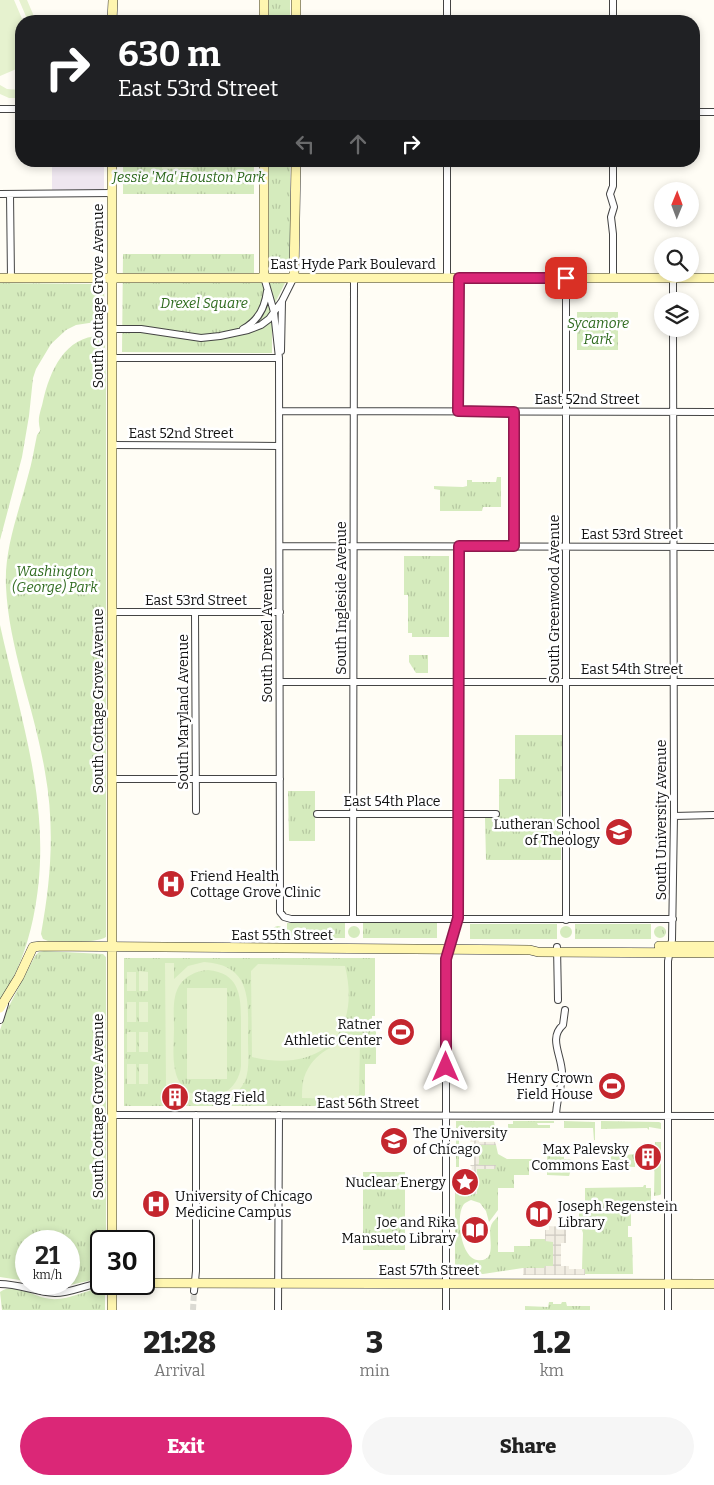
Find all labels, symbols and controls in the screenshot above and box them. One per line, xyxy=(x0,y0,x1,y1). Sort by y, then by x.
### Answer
text: 630 m xyxy=(118,33,221,75)
icon: right xyxy=(35,35,100,100)
text: East 53rd Street xyxy=(118,75,278,102)
icon: left xyxy=(291,130,319,158)
icon: ahead xyxy=(344,130,372,158)
icon: right xyxy=(397,130,425,158)
park label: Jessie 'Ma' Houston Park xyxy=(111,169,266,186)
north arrow xyxy=(654,182,699,228)
map controls xyxy=(654,182,699,337)
street label: South Cottage Grove Avenue xyxy=(90,204,107,388)
button: search xyxy=(654,237,699,282)
street label: East Hyde Park Boulevard xyxy=(270,256,436,273)
pin xyxy=(545,257,587,299)
icon: arrive xyxy=(552,264,580,292)
button: layers xyxy=(654,292,699,337)
park label: Drexel Square xyxy=(160,295,248,312)
park label: Sycamore Park xyxy=(567,315,629,348)
street label: East 52nd Street xyxy=(534,391,640,408)
street label: East 52nd Street xyxy=(128,425,234,442)
street label: South Greenwood Avenue xyxy=(546,515,563,683)
street label: South Ingleside Avenue xyxy=(333,521,350,675)
street label: East 53rd Street xyxy=(581,526,683,543)
park label: Washington (George) Park xyxy=(12,563,98,596)
street label: South Drexel Avenue xyxy=(259,567,276,703)
street label: East 53rd Street xyxy=(145,592,247,609)
street label: South Cottage Grove Avenue xyxy=(90,609,107,793)
street label: South Maryland Avenue xyxy=(175,634,192,790)
street label: East 54th Street xyxy=(581,661,683,678)
street label: South University Avenue xyxy=(653,740,670,900)
street label: East 54th Place xyxy=(344,793,441,810)
place label: Lutheran School of Theology xyxy=(493,816,601,849)
school or university icon: Lutheran School of Theology xyxy=(604,817,634,847)
place label: Friend Health Cottage Grove Clinic xyxy=(190,868,321,901)
hospital icon: Friend Health Cottage Grove Clinic xyxy=(156,869,186,899)
street label: East 55th Street xyxy=(231,927,333,944)
street label: South Cottage Grove Avenue xyxy=(90,1014,107,1198)
place label: Ratner Athletic Center xyxy=(284,1016,382,1049)
sports icon: Ratner Athletic Center xyxy=(386,1017,416,1047)
position arrow xyxy=(419,1040,471,1092)
place label: Henry Crown Field House xyxy=(507,1070,593,1103)
sports icon: Henry Crown Field House xyxy=(597,1071,627,1101)
building icon: Stagg Field xyxy=(160,1082,190,1112)
place label: Stagg Field xyxy=(194,1089,265,1106)
street label: East 56th Street xyxy=(317,1095,419,1112)
place label: The University of Chicago xyxy=(413,1125,508,1158)
school or university icon: The University of Chicago xyxy=(379,1126,409,1156)
place label: Max Palevsky Commons East xyxy=(531,1141,630,1174)
building icon: Max Palevsky Commons East xyxy=(633,1142,663,1172)
place icon: Nuclear Energy xyxy=(450,1167,480,1197)
place label: Nuclear Energy xyxy=(345,1174,447,1191)
place label: University of Chicago Medicine Campus xyxy=(175,1188,313,1221)
hospital icon: University of Chicago Medicine Campus xyxy=(141,1189,171,1219)
place label: Joseph Regenstein Library xyxy=(557,1198,678,1231)
library icon: Joseph Regenstein Library xyxy=(524,1199,554,1229)
place label: Joe and Rika Mansueto Library xyxy=(342,1214,457,1247)
library icon: Joe and Rika Mansueto Library xyxy=(460,1215,490,1245)
speed limit sign: 30 xyxy=(90,1230,155,1295)
text: 21 xyxy=(35,1241,60,1271)
street label: East 57th Street xyxy=(379,1262,479,1279)
text: km/h xyxy=(33,1268,62,1282)
text: 21:28 xyxy=(143,1325,216,1361)
text: 3 xyxy=(366,1325,383,1361)
text: 1.2 xyxy=(533,1325,571,1361)
text: Arrival xyxy=(154,1361,205,1380)
text: min xyxy=(359,1361,390,1380)
text: km xyxy=(540,1361,564,1380)
button: Exit xyxy=(20,1417,352,1475)
button: Share xyxy=(362,1417,694,1475)

